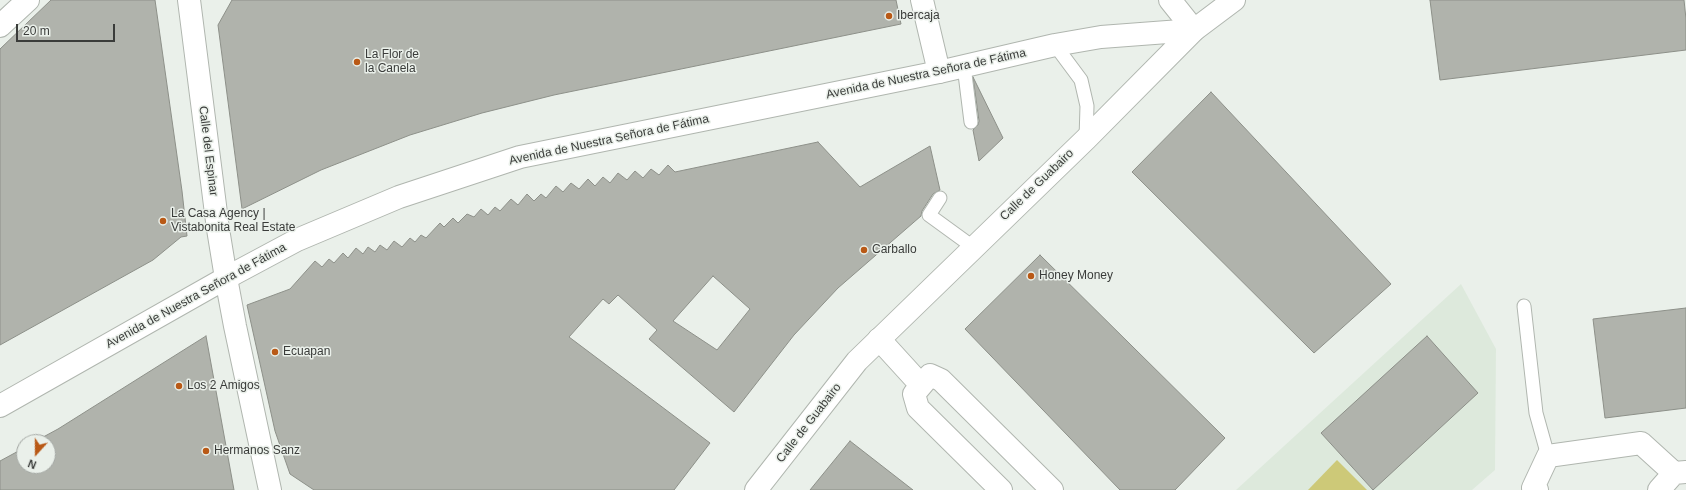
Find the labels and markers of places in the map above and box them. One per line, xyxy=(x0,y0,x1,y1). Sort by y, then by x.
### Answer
place label: Ibercaja xyxy=(897,9,940,23)
marker: Ibercaja xyxy=(884,11,894,21)
place label: La Flor de la Canela xyxy=(365,48,419,76)
marker: La Flor de la Canela xyxy=(352,57,362,67)
place label: La Casa Agency | Vistabonita Real Estate xyxy=(171,207,296,235)
marker: La Casa Agency | Vistabonita Real Estate xyxy=(158,216,168,226)
place label: Carballo xyxy=(872,243,917,257)
marker: Carballo xyxy=(859,245,869,255)
place label: Honey Money xyxy=(1039,269,1113,283)
marker: Honey Money xyxy=(1026,271,1036,281)
place label: Ecuapan xyxy=(283,345,330,359)
marker: Ecuapan xyxy=(270,347,280,357)
place label: Los 2 Amigos xyxy=(187,379,260,393)
marker: Los 2 Amigos xyxy=(174,381,184,391)
place label: Hermanos Sanz xyxy=(214,444,300,458)
marker: Hermanos Sanz xyxy=(201,446,211,456)

